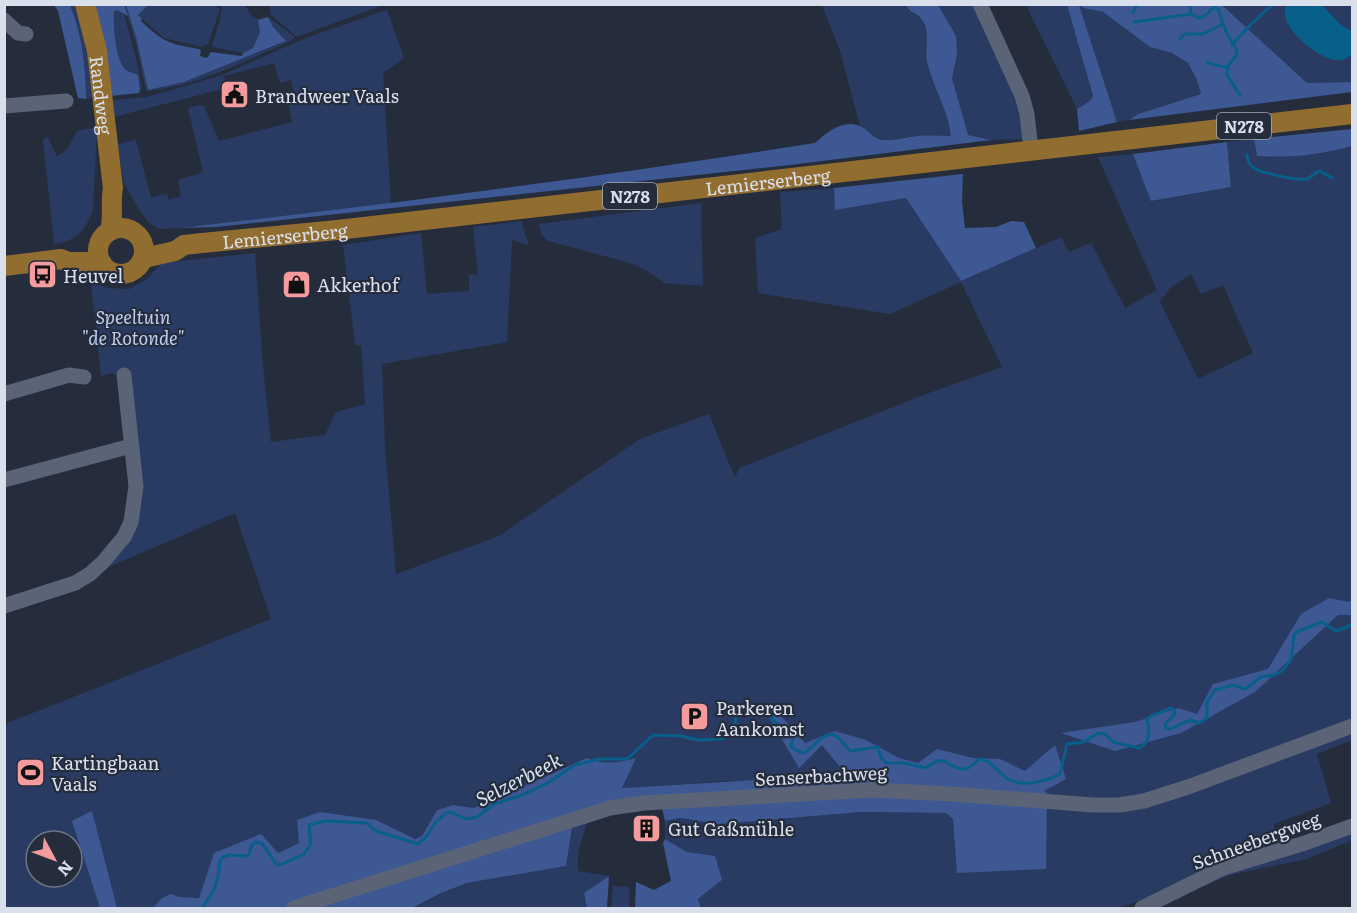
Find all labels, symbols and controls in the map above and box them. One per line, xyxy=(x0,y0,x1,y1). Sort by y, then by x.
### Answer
street label: Randweg xyxy=(84,54,120,137)
public building icon: Brandweer Vaals xyxy=(218,79,250,111)
place label: Brandweer Vaals xyxy=(255,82,399,109)
road number: N278 xyxy=(1217,113,1271,139)
street label: Lemierserberg xyxy=(704,160,833,201)
road number: N278 xyxy=(603,183,657,209)
street label: Lemierserberg xyxy=(221,215,350,254)
bus stop icon: Heuvel xyxy=(26,259,58,291)
place label: Heuvel xyxy=(63,262,123,289)
shop icon: Akkerhof xyxy=(280,268,312,300)
place label: Akkerhof xyxy=(317,271,401,298)
park label: Speeltuin "de Rotonde" xyxy=(82,303,184,351)
place label: Parkeren Aankomst xyxy=(716,694,805,742)
parking icon: Parkeren Aankomst xyxy=(679,701,711,733)
water label: Selzerbeek xyxy=(470,743,566,813)
place label: Kartingbaan Vaals xyxy=(51,749,159,797)
sports icon: Kartingbaan Vaals xyxy=(14,756,46,788)
street label: Senserbachweg xyxy=(754,758,889,792)
street label: Schneebergweg xyxy=(1188,804,1325,876)
building icon: Gut Gaßmühle xyxy=(631,812,663,844)
place label: Gut Gaßmühle xyxy=(668,815,794,842)
north arrow xyxy=(24,829,84,889)
text: N xyxy=(53,857,80,882)

